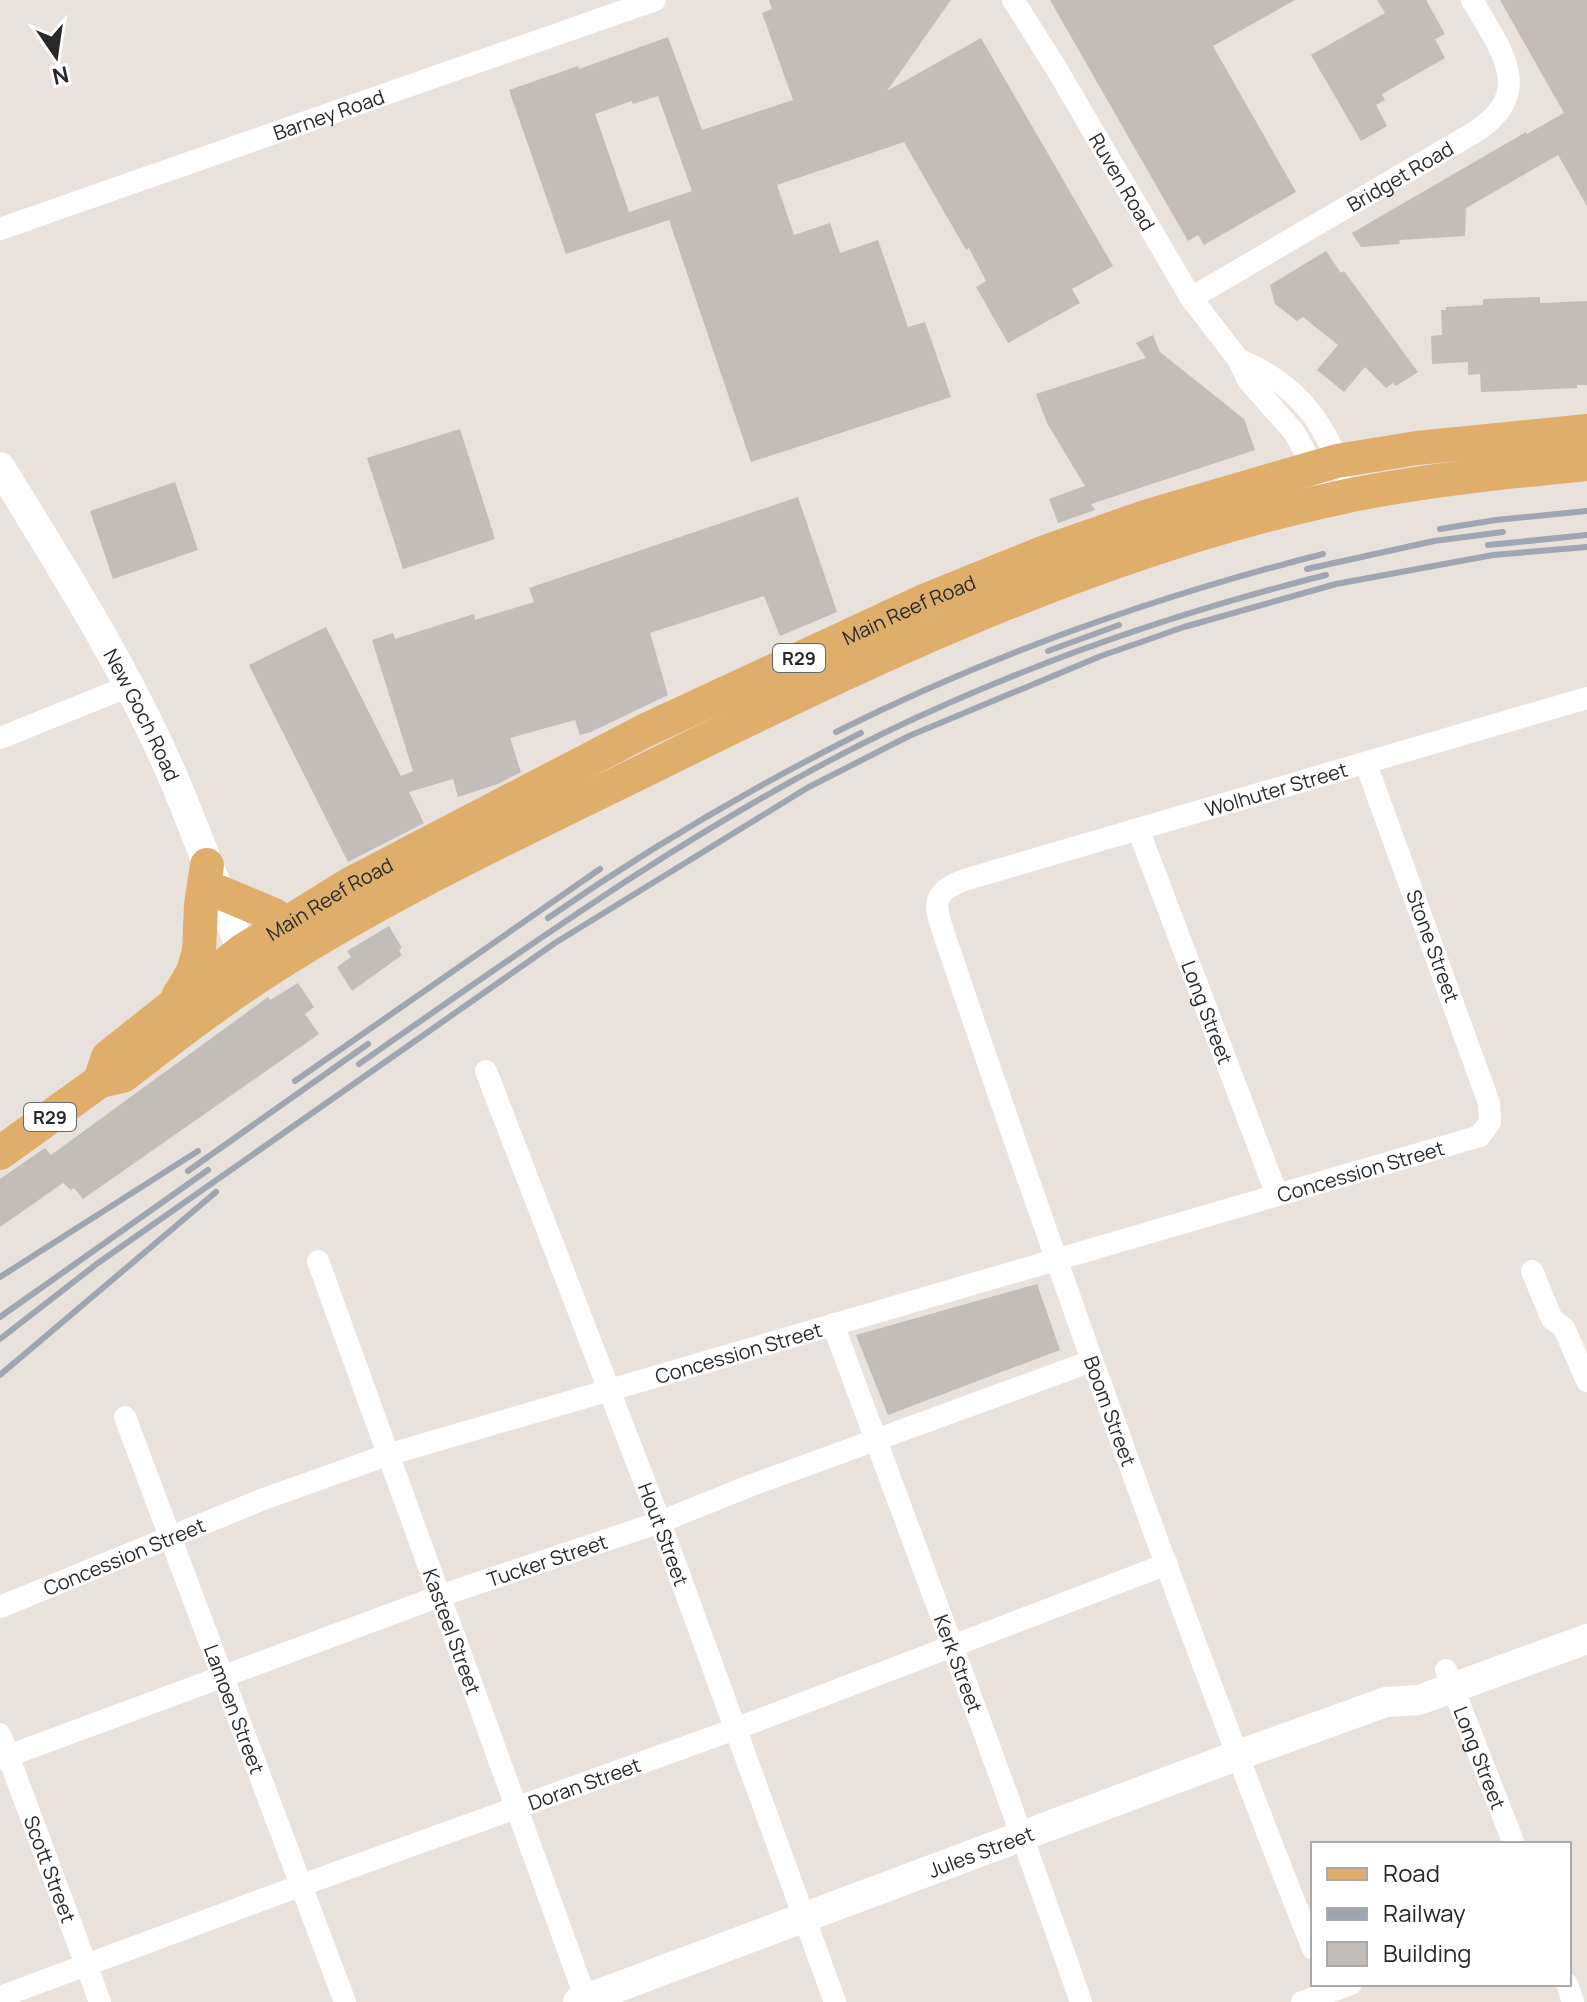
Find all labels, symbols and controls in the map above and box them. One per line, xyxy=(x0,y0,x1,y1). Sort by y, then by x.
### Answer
north arrow xyxy=(16,16,96,96)
text: N xyxy=(49,59,72,92)
street label: Barney Road xyxy=(269,82,388,146)
street label: Ruven Road xyxy=(1083,128,1162,235)
street label: Bridget Road xyxy=(1342,134,1458,218)
street label: Main Reef Road xyxy=(838,568,979,651)
street label: New Goch Road xyxy=(98,644,187,785)
road number: R29 xyxy=(773,644,825,672)
street label: Wolhuter Street xyxy=(1202,755,1351,822)
street label: Main Reef Road xyxy=(261,851,397,947)
street label: Stone Street xyxy=(1400,886,1466,1006)
street label: Long Street xyxy=(1176,957,1239,1068)
road number: R29 xyxy=(24,1103,76,1131)
street label: Concession Street xyxy=(1274,1134,1447,1208)
street label: Concession Street xyxy=(652,1315,825,1390)
street label: Boom Street xyxy=(1078,1352,1142,1470)
street label: Hout Street xyxy=(632,1478,696,1589)
street label: Concession Street xyxy=(39,1511,209,1601)
street label: Tucker Street xyxy=(483,1527,611,1593)
street label: Kasteel Street xyxy=(417,1565,488,1698)
street label: Kerk Street xyxy=(928,1611,989,1716)
street label: Lamoen Street xyxy=(198,1641,271,1778)
street label: Long Street xyxy=(1448,1702,1513,1813)
street label: Doran Street xyxy=(524,1751,644,1816)
street label: Scott Street xyxy=(18,1811,83,1926)
street label: Jules Street xyxy=(924,1819,1037,1883)
legend xyxy=(1311,1842,1571,1986)
text: Road xyxy=(1383,1856,1440,1889)
text: Railway xyxy=(1383,1896,1466,1929)
text: Building xyxy=(1383,1936,1471,1969)

